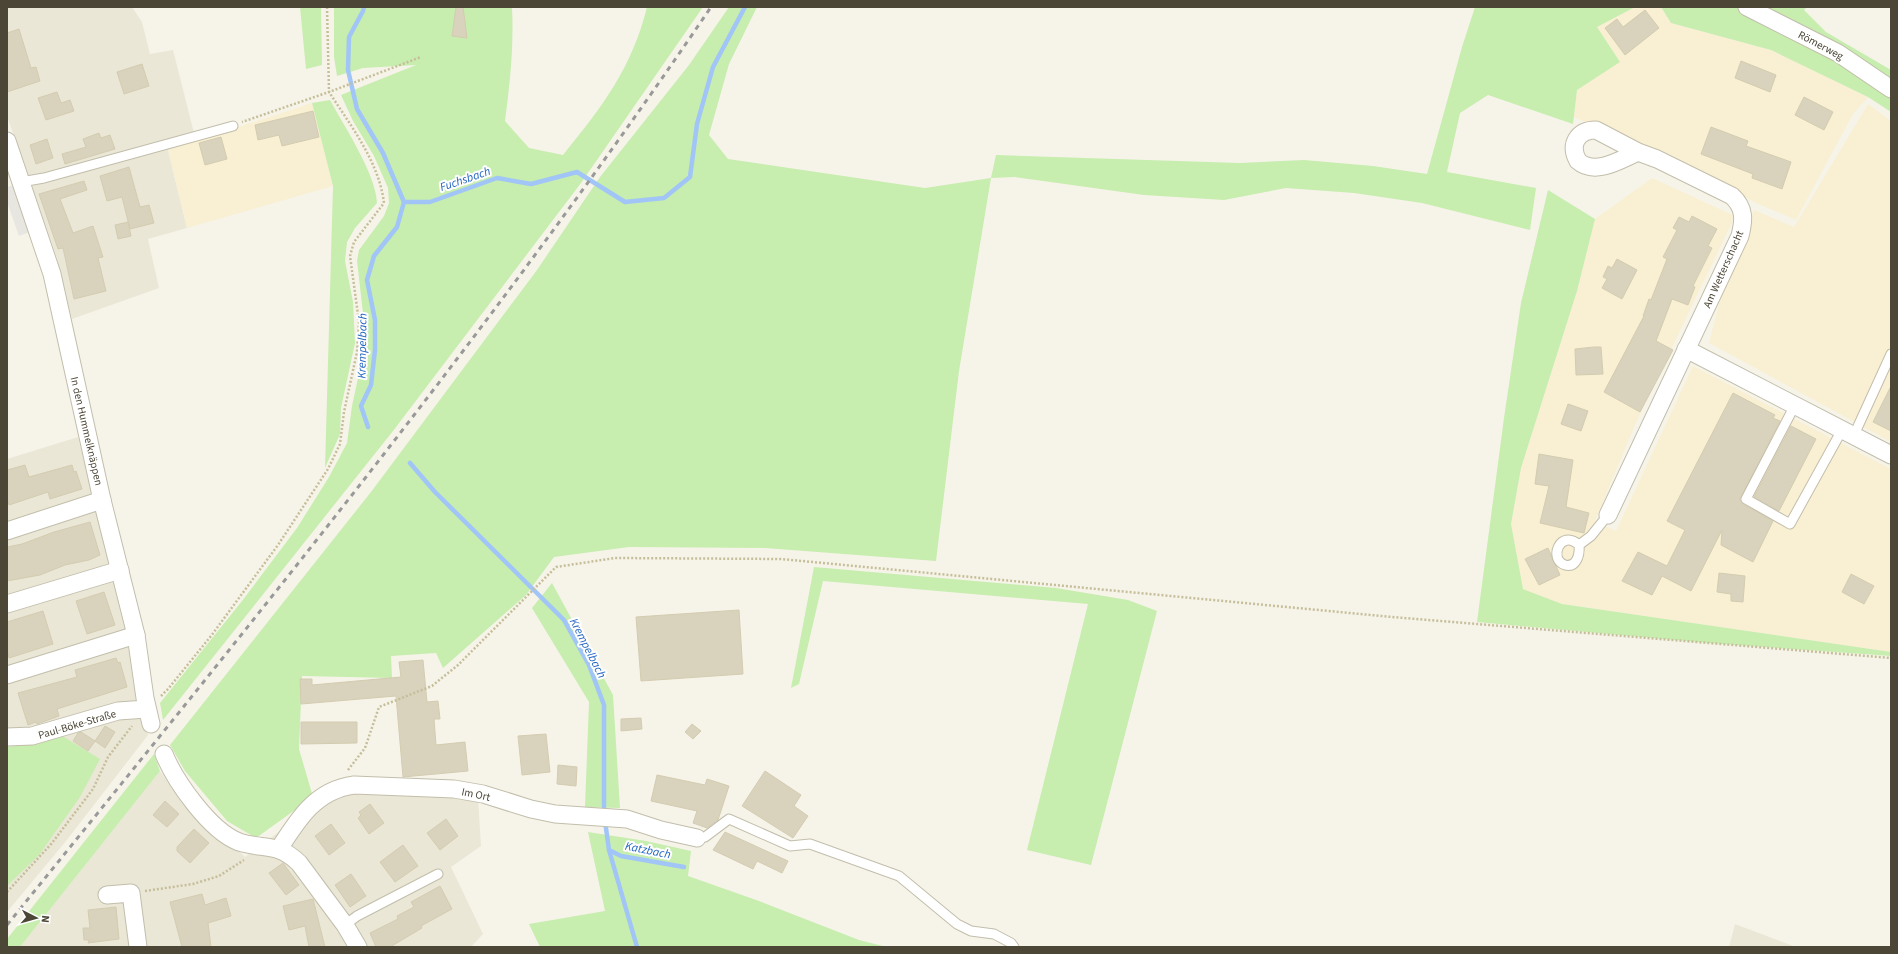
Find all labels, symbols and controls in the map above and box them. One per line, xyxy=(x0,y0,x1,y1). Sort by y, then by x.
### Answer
street label: Römerweg xyxy=(1795,27,1847,64)
water label: Fuchsbach xyxy=(438,163,493,196)
street label: Am Wetterschacht xyxy=(1700,228,1747,310)
water label: Krempelbach xyxy=(353,313,372,379)
street label: In den Hummelknäppen xyxy=(67,375,106,487)
water label: Krempelbach xyxy=(565,615,610,681)
street label: Paul-Böke-Straße xyxy=(37,706,118,743)
street label: Im Ort xyxy=(460,784,492,805)
water label: Katzbach xyxy=(624,838,672,863)
north arrow xyxy=(16,898,56,938)
text: N xyxy=(38,915,53,923)

